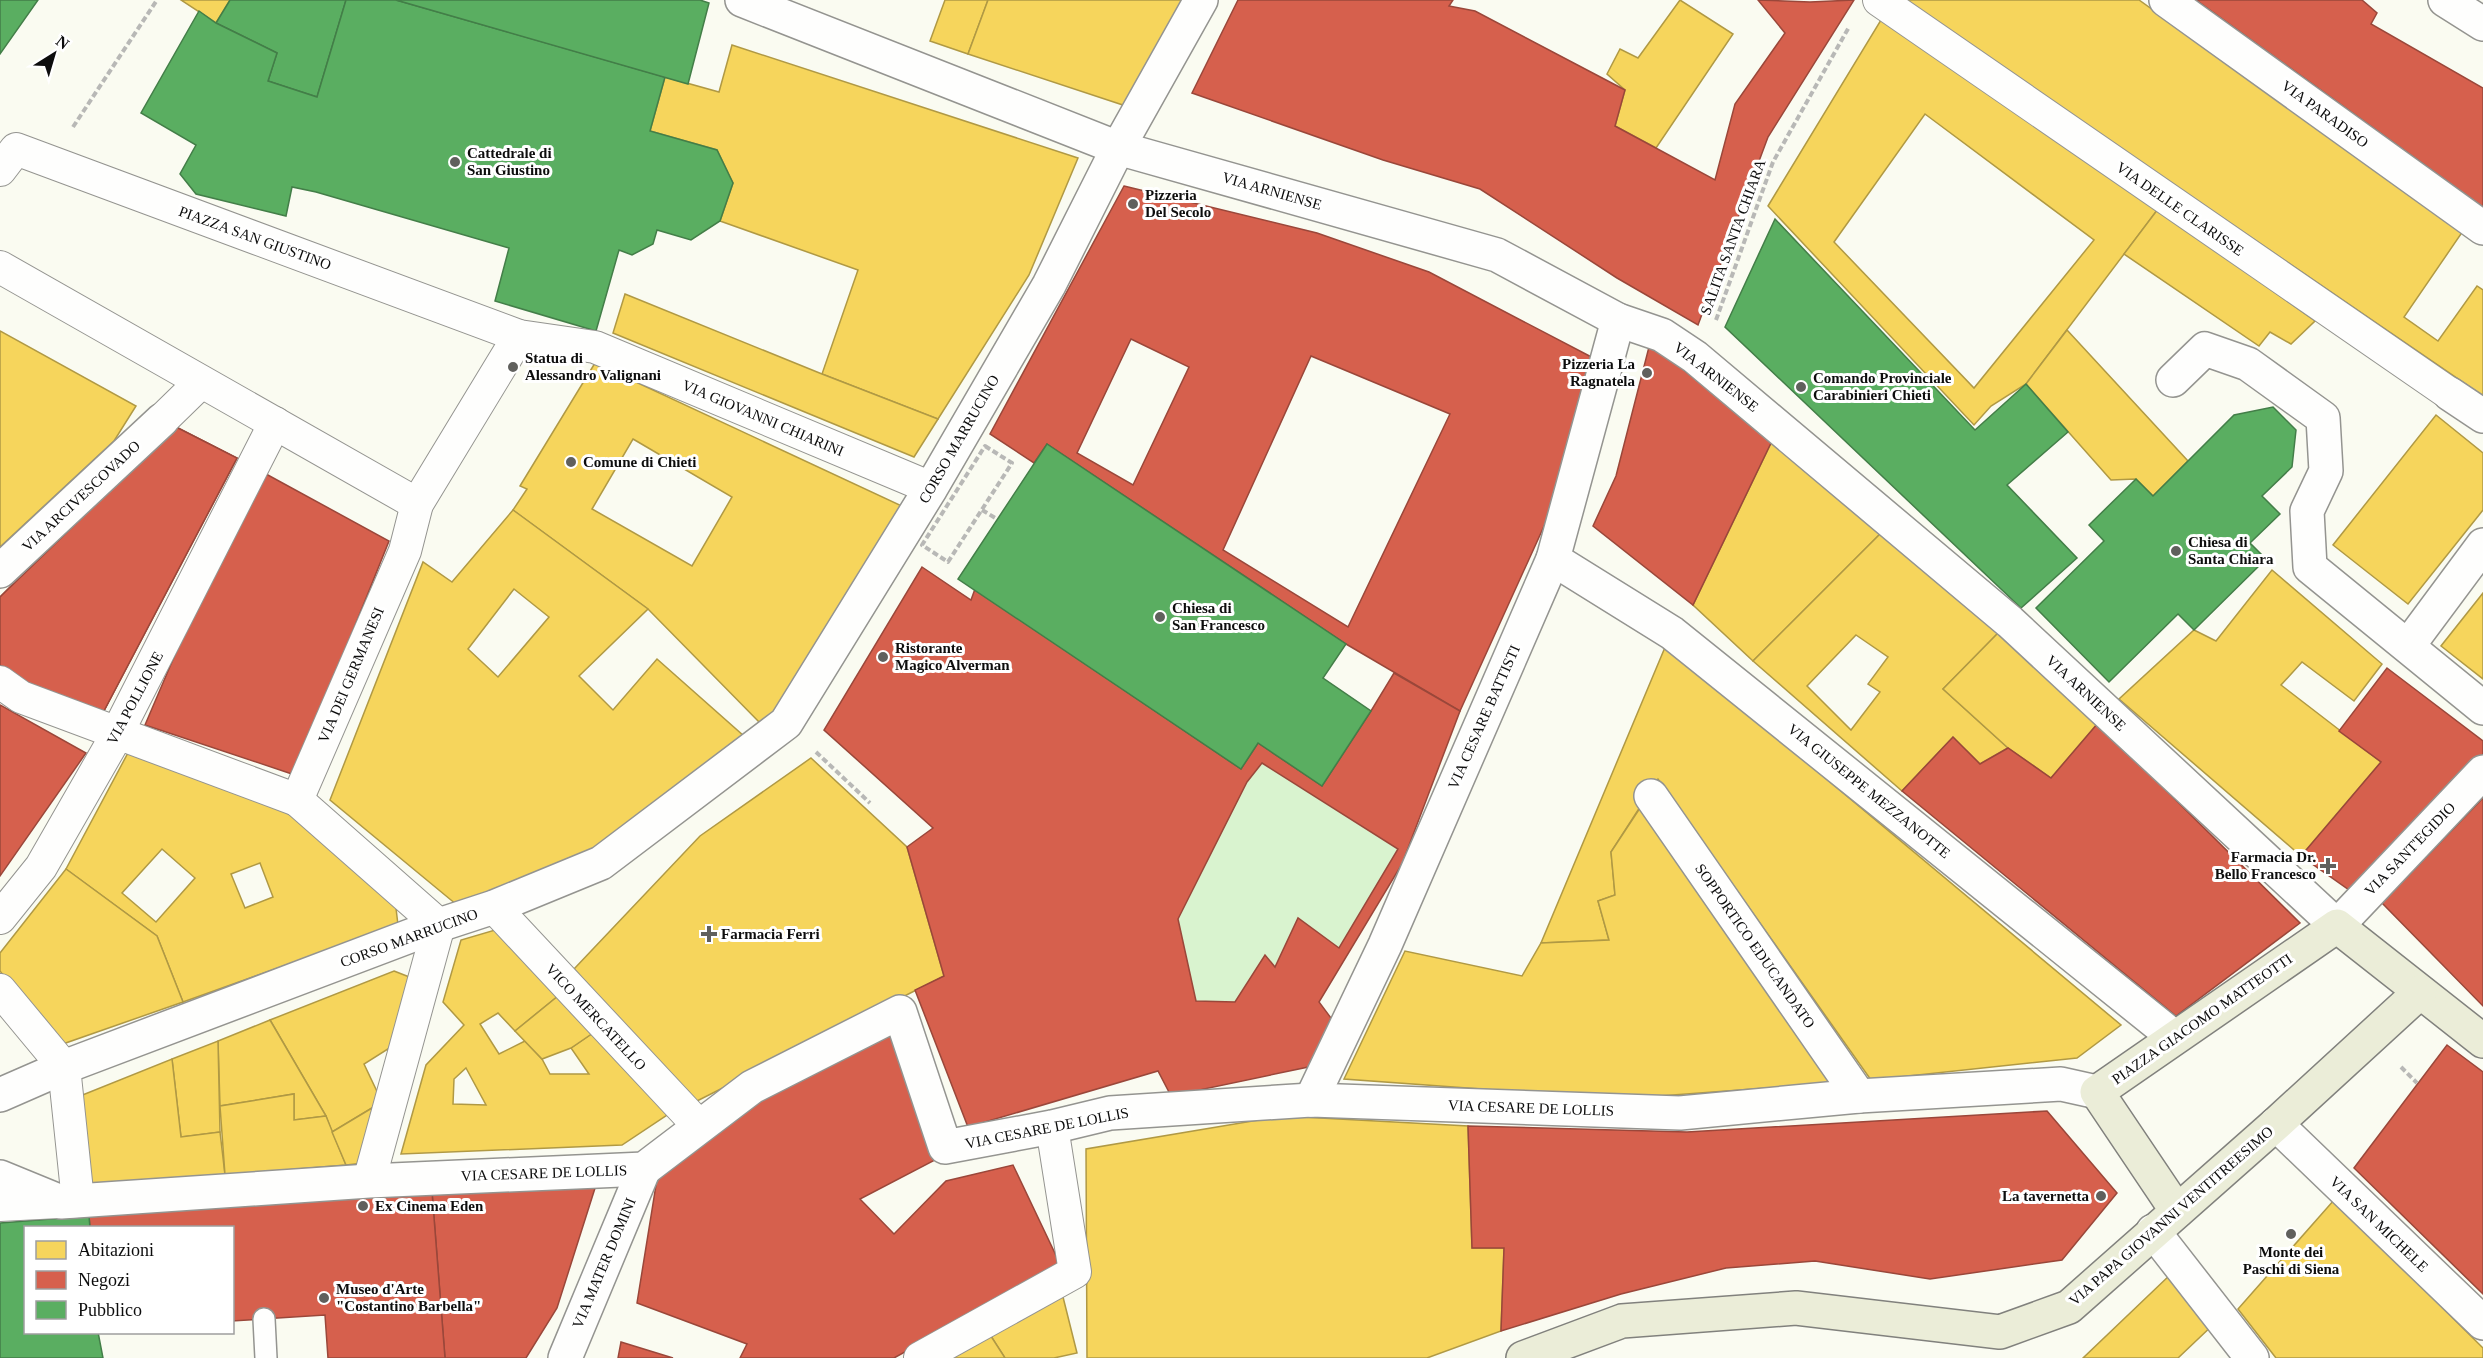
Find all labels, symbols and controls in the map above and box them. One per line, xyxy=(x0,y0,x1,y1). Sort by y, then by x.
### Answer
north arrow xyxy=(24,24,84,84)
text: N xyxy=(53,32,73,53)
street label: VIA PARADISO xyxy=(2279,77,2372,151)
place label: Cattedrale di San Giustino xyxy=(467,145,552,178)
marker: Cattedrale di San Giustino xyxy=(448,155,462,169)
street label: SALITA SANTA CHIARA xyxy=(1697,157,1769,317)
street label: VIA DELLE CLARISSE xyxy=(2113,159,2247,259)
street label: VIA ARNIENSE xyxy=(1220,169,1324,213)
place label: Pizzeria Del Secolo xyxy=(1145,187,1211,220)
marker: Pizzeria Del Secolo xyxy=(1126,197,1140,211)
street label: PIAZZA SAN GIUSTINO xyxy=(177,203,333,273)
street label: VIA ARNIENSE xyxy=(1671,339,1761,415)
place label: Statua di Alessandro Valignani xyxy=(525,350,661,383)
place label: Pizzeria La Ragnatela xyxy=(1562,356,1635,389)
marker: Statua di Alessandro Valignani xyxy=(506,360,520,374)
marker: Pizzeria La Ragnatela xyxy=(1640,366,1654,380)
place label: Comando Provinciale Carabinieri Chieti xyxy=(1813,370,1952,403)
street label: CORSO MARRUCINO xyxy=(916,372,1002,506)
street label: VIA GIOVANNI CHIARINI xyxy=(680,377,846,459)
marker: Comando Provinciale Carabinieri Chieti xyxy=(1794,380,1808,394)
street label: VIA ARCIVESCOVADO xyxy=(19,437,143,555)
place label: Comune di Chieti xyxy=(583,454,696,470)
marker: Comune di Chieti xyxy=(564,455,578,469)
place label: Chiesa di Santa Chiara xyxy=(2188,534,2274,567)
marker: Chiesa di Santa Chiara xyxy=(2169,544,2183,558)
place label: Chiesa di San Francesco xyxy=(1172,600,1265,633)
street label: VIA DEI GERMANESI xyxy=(315,605,387,745)
marker: Chiesa di San Francesco xyxy=(1153,610,1167,624)
place label: Ristorante Magico Alverman xyxy=(895,640,1010,673)
street label: VIA CESARE BATTISTI xyxy=(1445,643,1523,791)
street label: VIA POLLIONE xyxy=(104,649,166,747)
marker: Ristorante Magico Alverman xyxy=(876,650,890,664)
street label: VIA ARNIENSE xyxy=(2043,652,2129,734)
street label: VIA GIUSEPPE MEZZANOTTE xyxy=(1785,721,1953,861)
street label: VIA SANT'EGIDIO xyxy=(2361,799,2459,899)
place label: Farmacia Dr. Bello Francesco xyxy=(2215,849,2316,882)
marker: Farmacia Dr. Bello Francesco xyxy=(2321,859,2335,873)
street label: SOPPORTICO EDUCANDATO xyxy=(1692,861,1818,1031)
street label: CORSO MARRUCINO xyxy=(338,906,480,970)
place label: Farmacia Ferri xyxy=(721,926,820,942)
marker: Farmacia Ferri xyxy=(702,927,716,941)
street label: PIAZZA GIACOMO MATTEOTTI xyxy=(2109,951,2295,1087)
street label: VICO MERCATELLO xyxy=(543,961,650,1074)
street label: VIA CESARE DE LOLLIS xyxy=(1448,1097,1614,1119)
street label: VIA CESARE DE LOLLIS xyxy=(964,1104,1130,1152)
street label: VIA PAPA GIOVANNI VENTITREESIMO xyxy=(2066,1123,2276,1309)
street label: VIA CESARE DE LOLLIS xyxy=(461,1162,627,1184)
street label: VIA SAN MICHELE xyxy=(2327,1173,2431,1275)
place label: La tavernetta xyxy=(2002,1188,2089,1204)
marker: La tavernetta xyxy=(2094,1189,2108,1203)
street label: VIA MATER DOMINI xyxy=(569,1195,639,1331)
place label: Ex Cinema Eden xyxy=(375,1198,484,1214)
marker: Ex Cinema Eden xyxy=(356,1199,370,1213)
legend xyxy=(24,1226,234,1334)
marker: Monte dei Paschi di Siena xyxy=(2284,1227,2298,1241)
text: Abitazioni xyxy=(78,1240,154,1260)
place label: Monte dei Paschi di Siena xyxy=(2243,1244,2340,1277)
text: Negozi xyxy=(78,1270,130,1290)
place label: Museo d'Arte "Costantino Barbella" xyxy=(336,1281,481,1314)
marker: Museo d'Arte "Costantino Barbella" xyxy=(317,1291,331,1305)
text: Pubblico xyxy=(78,1300,142,1320)

